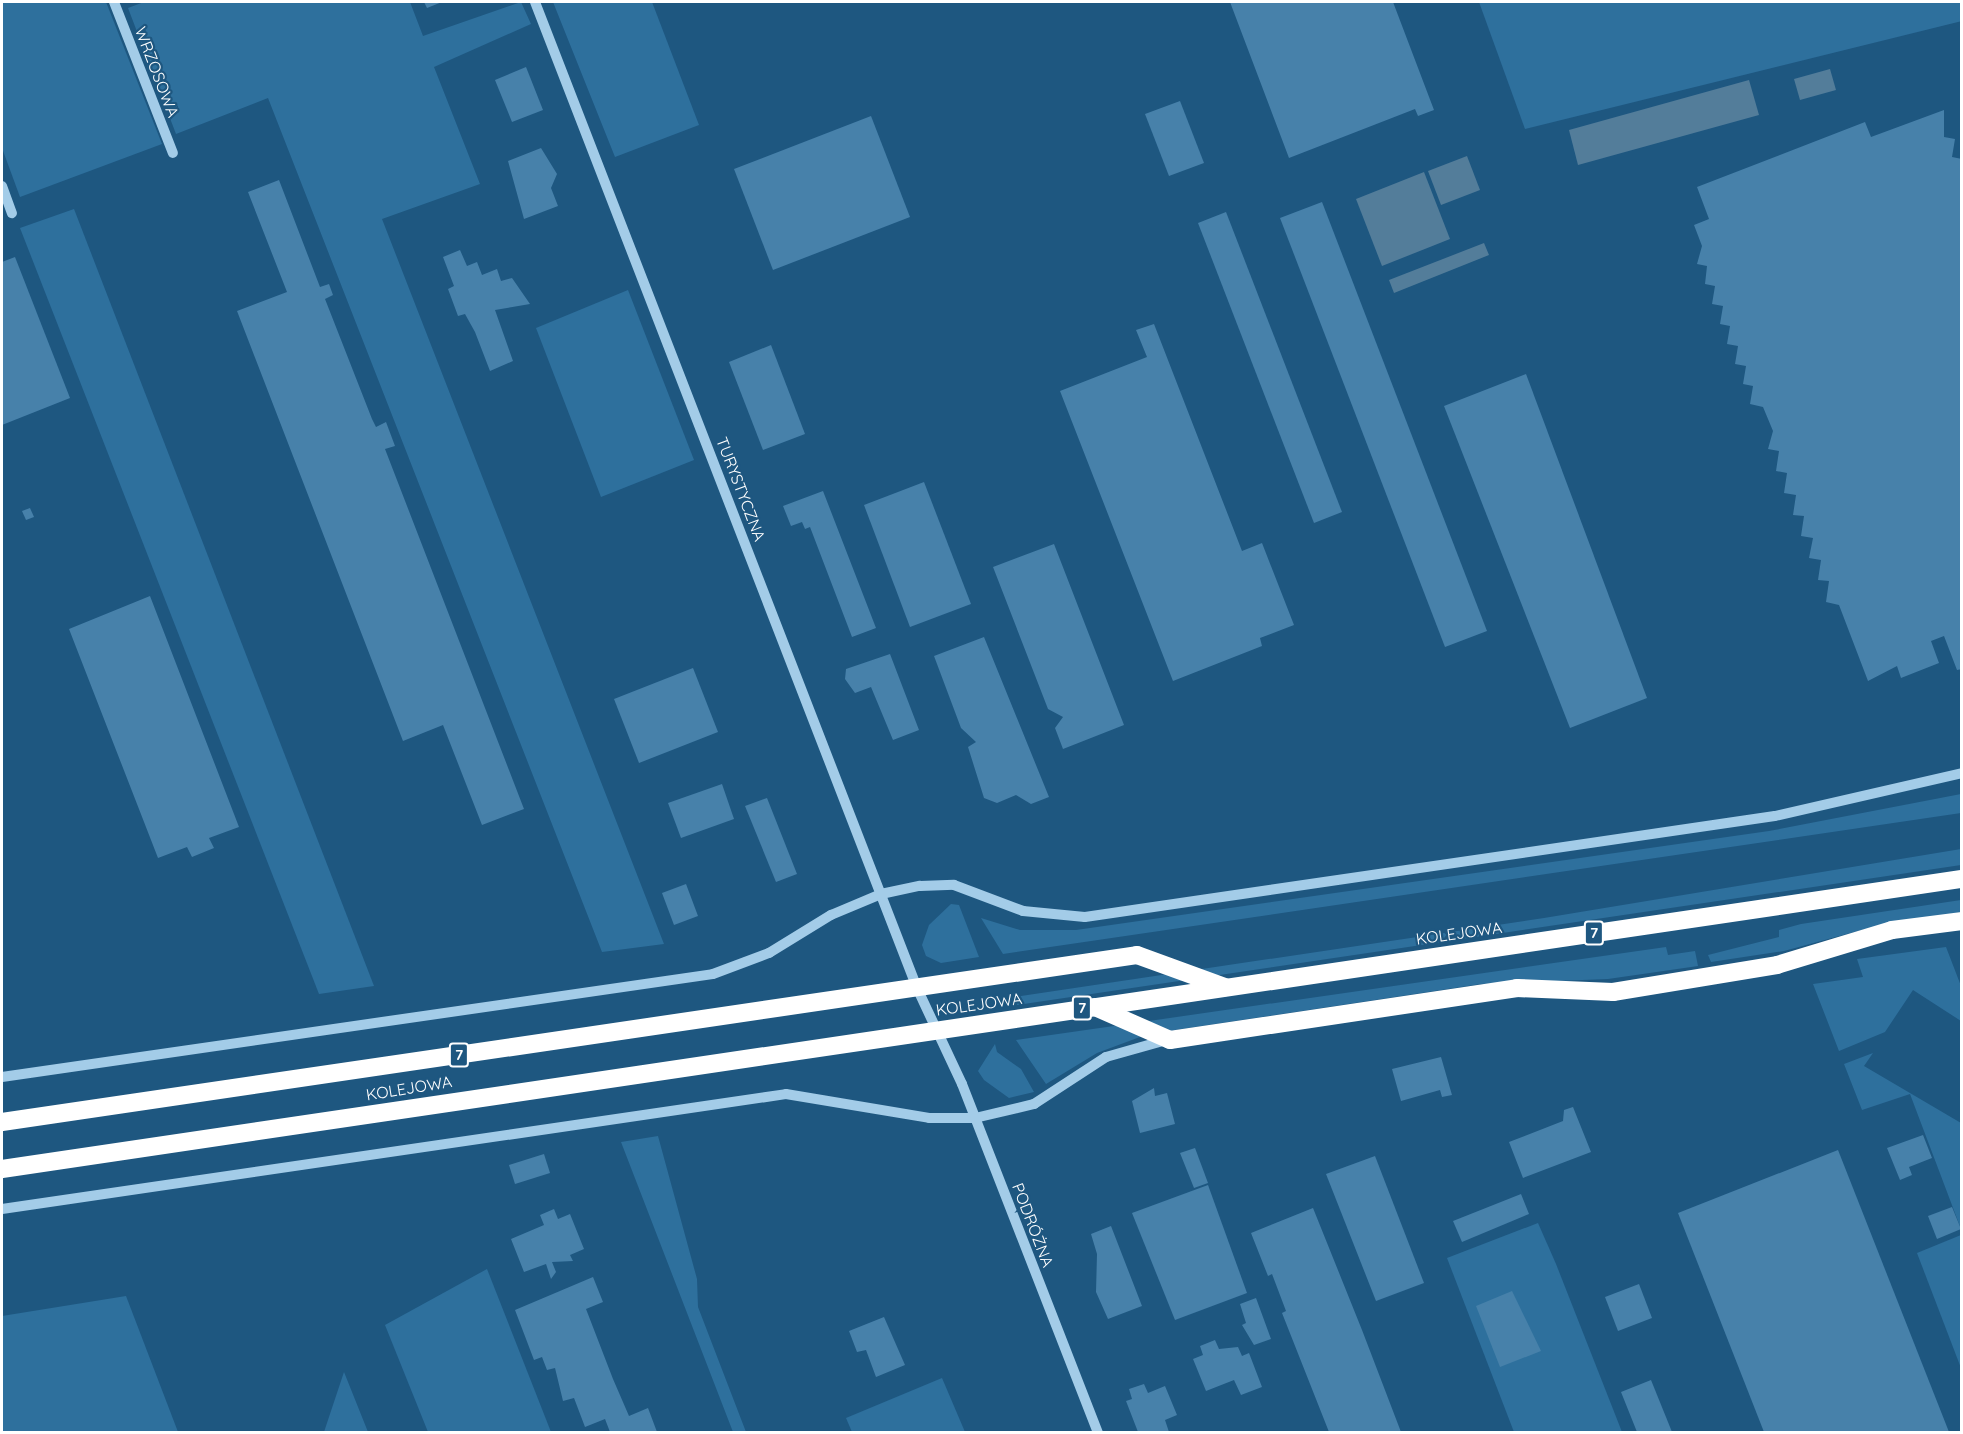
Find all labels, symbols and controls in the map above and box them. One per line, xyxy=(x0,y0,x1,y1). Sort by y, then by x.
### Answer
street label: WRZOSOWA xyxy=(131,24,183,120)
street label: TURYSTYCZNA xyxy=(712,434,770,544)
street label: KOLEJOWA xyxy=(1415,917,1503,949)
road number: 7 xyxy=(1584,921,1604,945)
street label: KOLEJOWA xyxy=(935,988,1023,1020)
road number: 7 xyxy=(1072,996,1092,1020)
road number: 7 xyxy=(448,1043,470,1067)
street label: KOLEJOWA xyxy=(365,1072,453,1104)
street label: PODRÓŻNA xyxy=(1008,1180,1058,1270)

